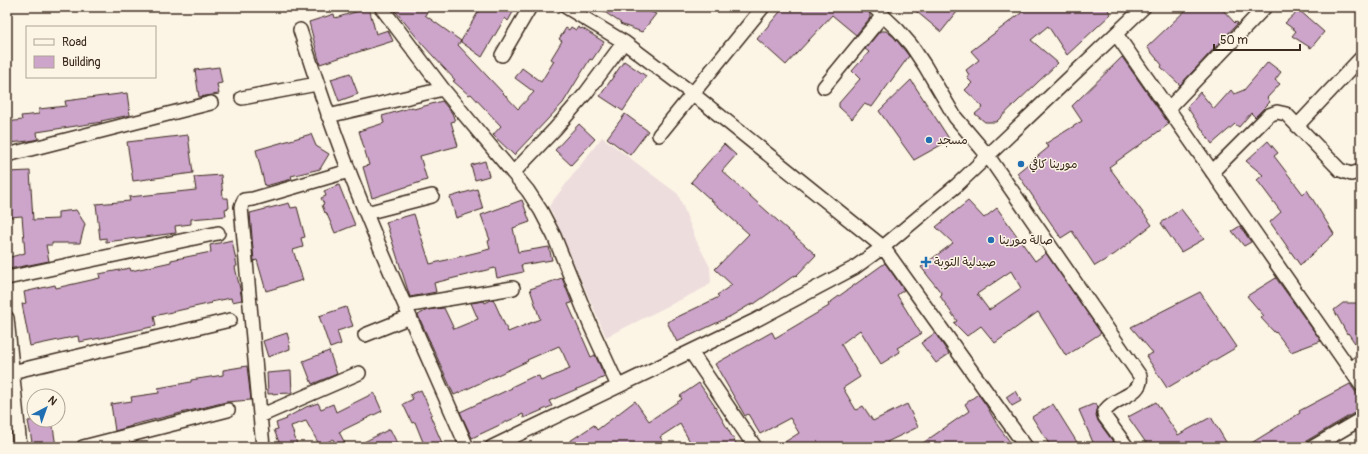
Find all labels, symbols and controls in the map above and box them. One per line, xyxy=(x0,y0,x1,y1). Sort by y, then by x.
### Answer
legend xyxy=(26,26,156,78)
scale bar xyxy=(1214,26,1300,52)
text: 50 m xyxy=(1220,33,1248,48)
text: Road xyxy=(62,35,87,50)
text: Building xyxy=(62,55,101,70)
place label: مسجد xyxy=(937,133,968,148)
marker: مسجد xyxy=(924,135,934,145)
place label: مورينا كافي xyxy=(1029,156,1077,173)
marker: مورينا كافي xyxy=(1016,159,1026,169)
place label: صالة مورينا xyxy=(999,233,1053,248)
marker: صالة مورينا xyxy=(986,235,996,245)
place label: صيدلية التوبة xyxy=(934,255,996,270)
marker: صيدلية التوبة xyxy=(921,257,931,267)
north arrow xyxy=(26,388,66,428)
text: N xyxy=(45,393,60,409)

